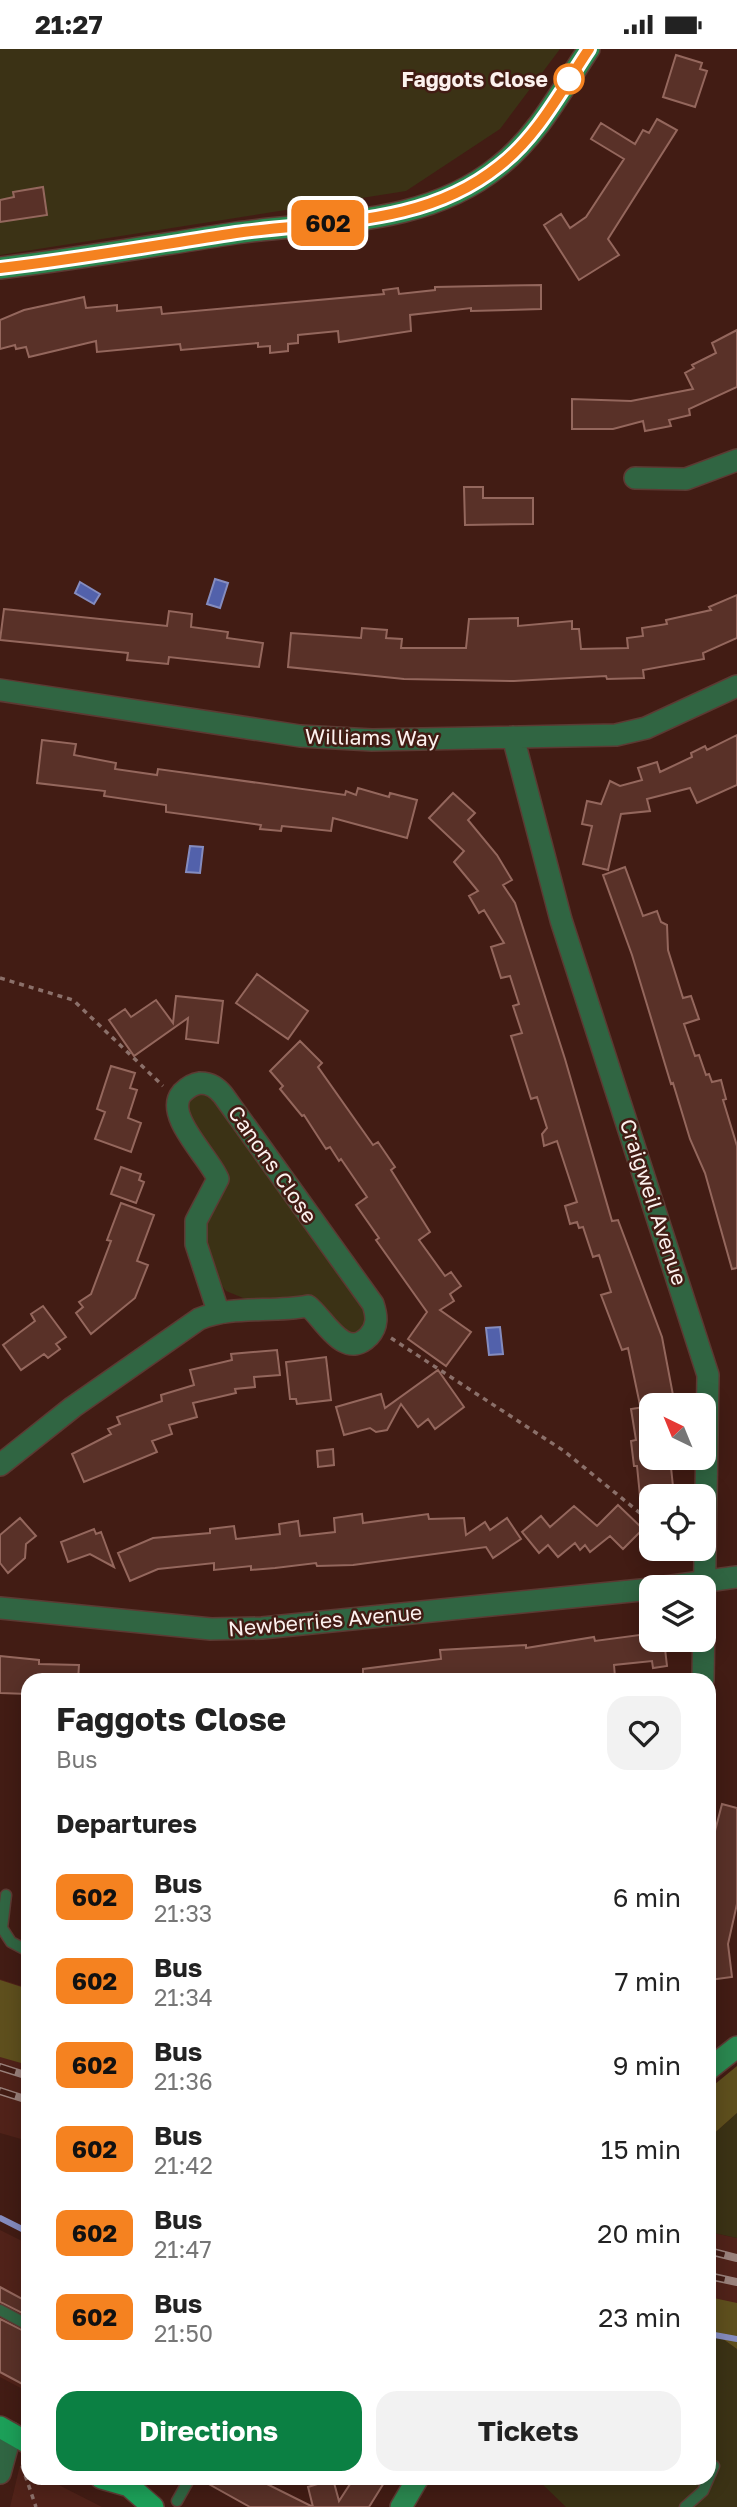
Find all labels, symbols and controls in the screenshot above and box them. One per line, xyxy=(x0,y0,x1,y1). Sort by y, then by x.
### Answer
text: 21:27 xyxy=(35,9,103,40)
marker: Faggots Close xyxy=(554,64,584,94)
place label: Faggots Close xyxy=(401,66,548,92)
line badge: 602 xyxy=(288,200,368,246)
text: 602 xyxy=(305,208,351,237)
street label: Williams Way xyxy=(305,723,440,751)
street label: Canons Close xyxy=(223,1100,323,1228)
street label: Craigweil Avenue xyxy=(615,1116,693,1288)
north arrow xyxy=(639,1393,716,1470)
map controls xyxy=(639,1393,716,1652)
button: locate xyxy=(639,1484,716,1561)
button: layers xyxy=(639,1575,716,1652)
street label: Newberries Avenue xyxy=(227,1599,423,1641)
button: heart xyxy=(607,1696,681,1770)
text: Faggots Close xyxy=(56,1699,286,1738)
text: Bus xyxy=(56,1745,98,1773)
text: Departures xyxy=(56,1808,197,1839)
text: Bus xyxy=(154,1868,202,1899)
text: 602 xyxy=(72,1882,117,1911)
text: 6 min xyxy=(613,1882,681,1913)
text: 21:33 xyxy=(154,1899,212,1927)
text: Bus xyxy=(154,1952,202,1983)
text: 602 xyxy=(72,1966,117,1995)
text: 7 min xyxy=(615,1966,681,1997)
text: 21:34 xyxy=(154,1983,213,2011)
text: Bus xyxy=(154,2036,202,2067)
text: 602 xyxy=(72,2050,117,2079)
text: 9 min xyxy=(613,2050,681,2081)
text: 21:36 xyxy=(154,2067,213,2095)
text: Bus xyxy=(154,2120,202,2151)
text: 602 xyxy=(72,2134,117,2163)
text: 15 min xyxy=(601,2134,681,2165)
text: 21:42 xyxy=(154,2151,213,2179)
text: Bus xyxy=(154,2204,202,2235)
text: 602 xyxy=(72,2218,117,2247)
text: 20 min xyxy=(597,2218,681,2249)
text: 21:47 xyxy=(154,2235,212,2263)
text: Bus xyxy=(154,2288,202,2319)
text: 602 xyxy=(72,2302,117,2331)
text: 23 min xyxy=(598,2302,681,2333)
text: 21:50 xyxy=(154,2319,213,2347)
button: Directions xyxy=(56,2391,362,2471)
button: Tickets xyxy=(376,2391,681,2471)

